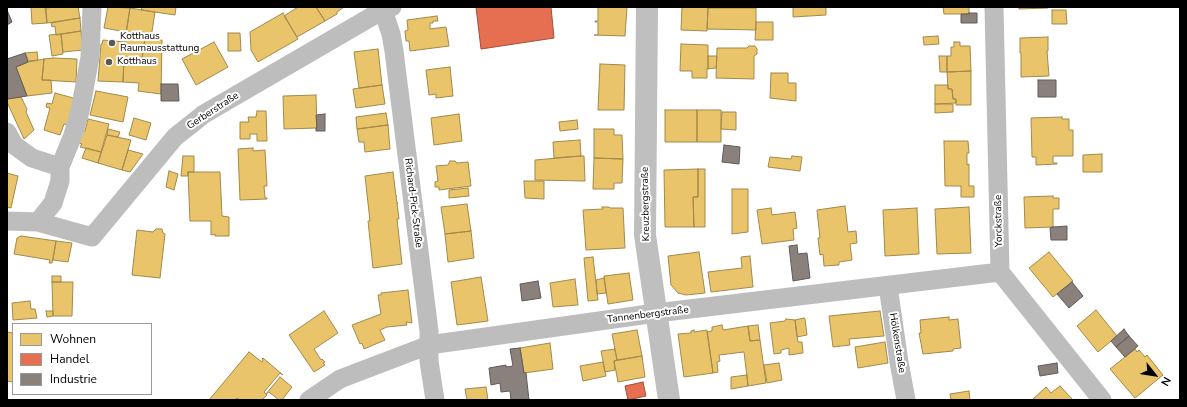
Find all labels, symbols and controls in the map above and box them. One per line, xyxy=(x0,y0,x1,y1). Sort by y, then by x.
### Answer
place label: Kotthaus Raumausstattung xyxy=(120,31,199,54)
marker: Kotthaus Raumausstattung xyxy=(107,38,117,48)
place label: Kotthaus xyxy=(117,56,157,68)
marker: Kotthaus xyxy=(104,57,114,67)
street label: Gerberstraße xyxy=(185,90,241,132)
street label: Richard-Pick-Straße xyxy=(402,158,424,248)
street label: Kreuzbergstraße xyxy=(639,167,653,241)
street label: Yorckstraße xyxy=(993,195,1005,247)
street label: Tannenbergstraße xyxy=(607,304,689,326)
street label: Hölkenstraße xyxy=(886,312,908,374)
legend xyxy=(12,323,152,395)
text: Wohnen xyxy=(50,331,96,347)
text: Handel xyxy=(50,351,89,367)
north arrow xyxy=(1135,355,1175,395)
text: Industrie xyxy=(50,371,97,387)
text: N xyxy=(1157,374,1174,389)

